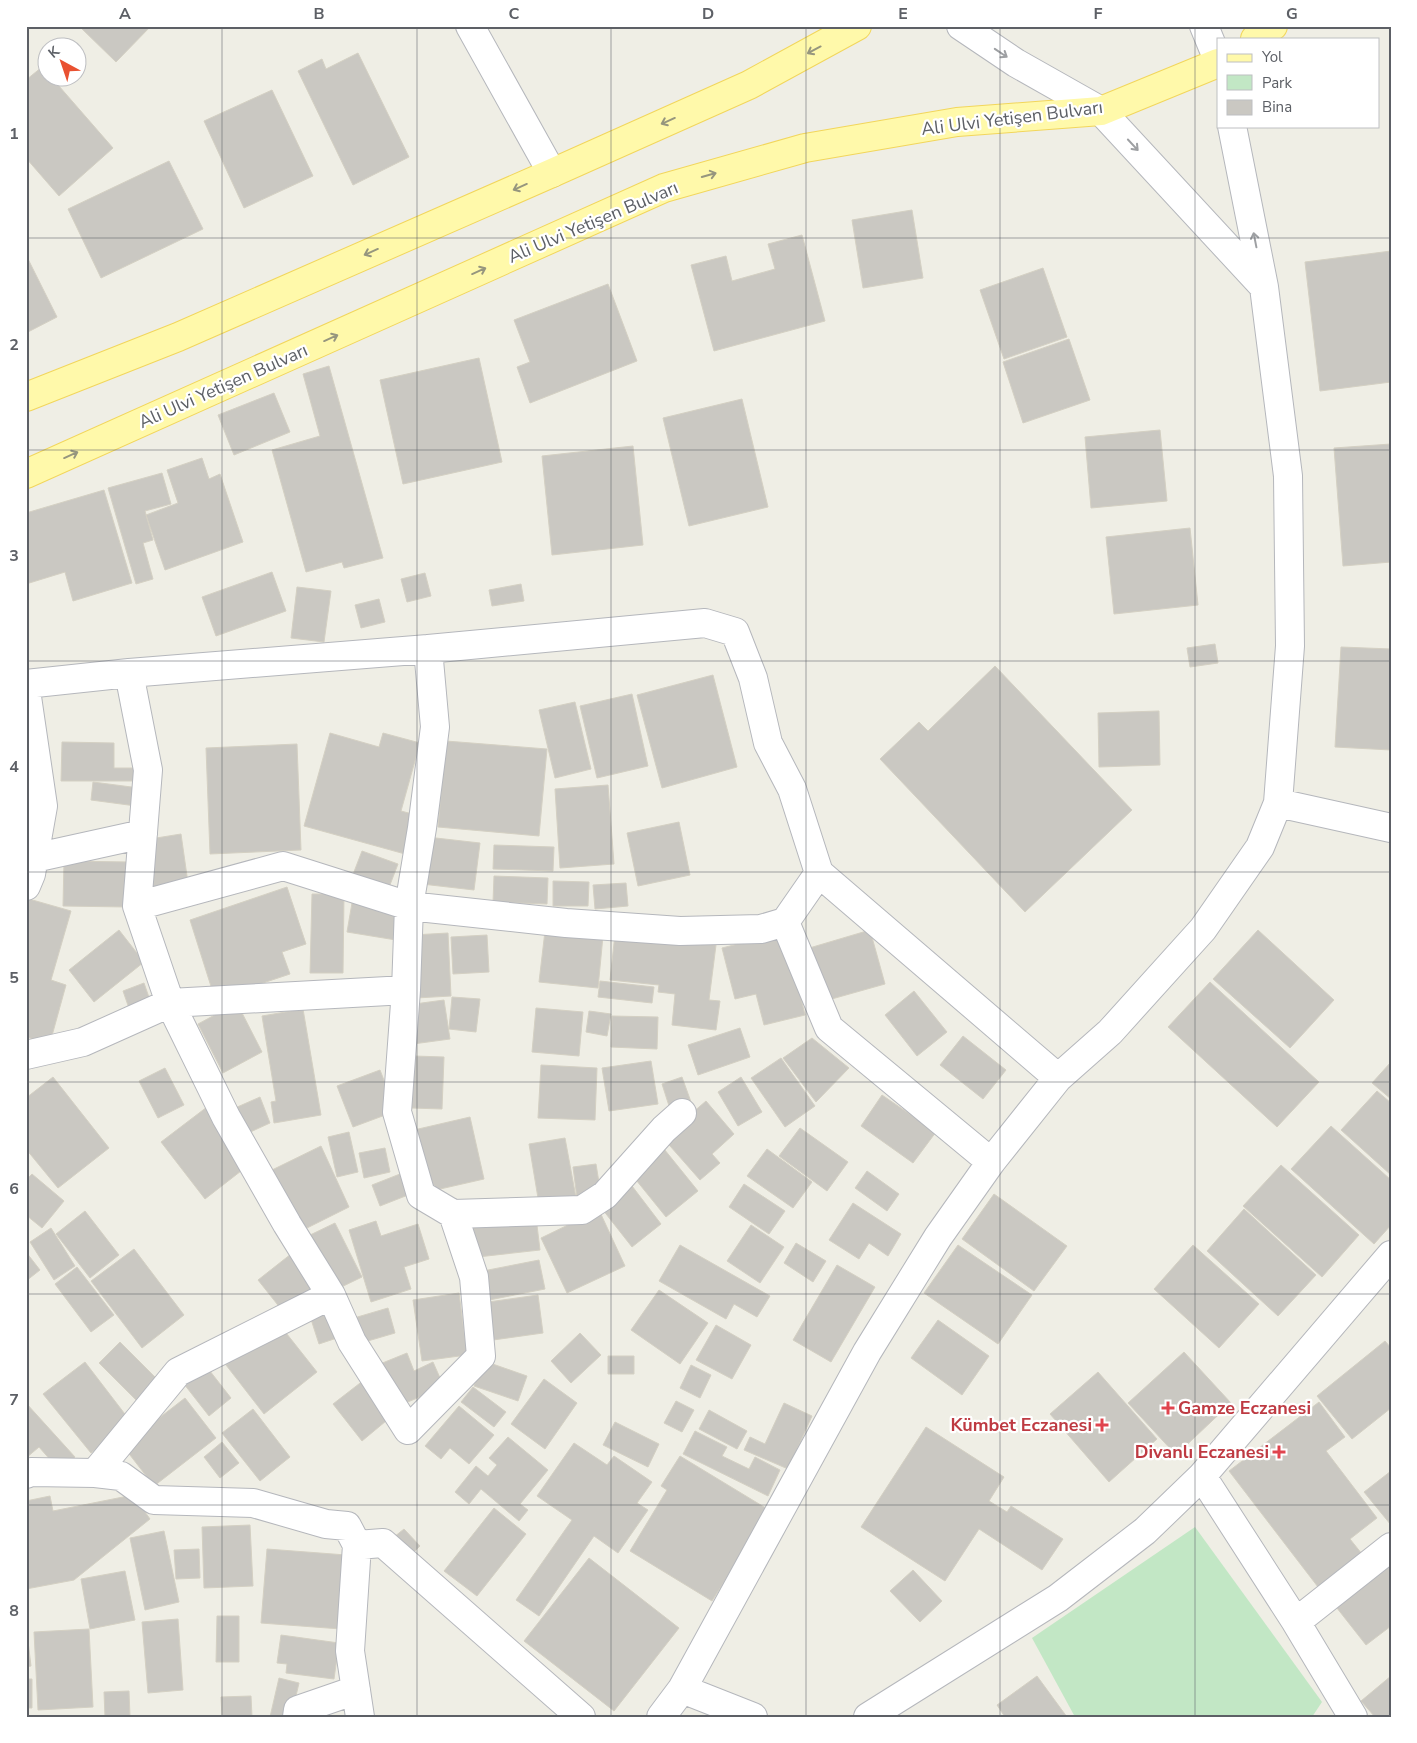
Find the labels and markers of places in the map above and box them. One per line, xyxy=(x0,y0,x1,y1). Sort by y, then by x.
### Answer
place label: Gamze Eczanesi xyxy=(1178,1396,1311,1420)
marker: Gamze Eczanesi xyxy=(1162,1402,1174,1414)
place label: Kümbet Eczanesi xyxy=(951,1413,1092,1437)
marker: Kümbet Eczanesi xyxy=(1096,1419,1108,1431)
place label: Divanlı Eczanesi xyxy=(1135,1440,1269,1464)
marker: Divanlı Eczanesi xyxy=(1273,1446,1285,1458)

